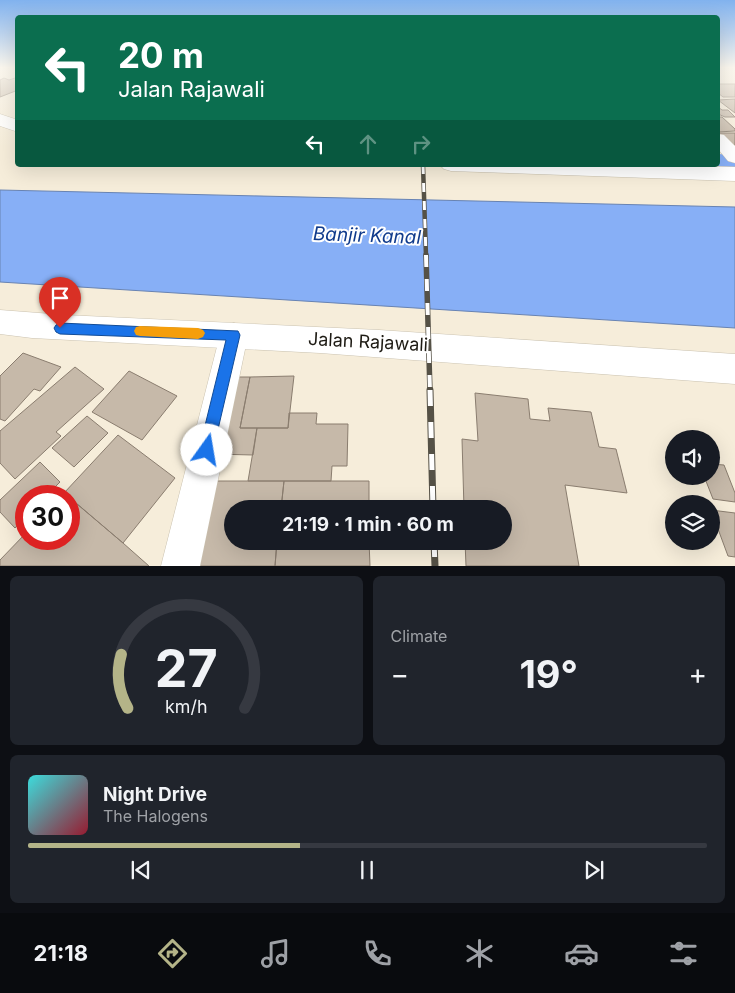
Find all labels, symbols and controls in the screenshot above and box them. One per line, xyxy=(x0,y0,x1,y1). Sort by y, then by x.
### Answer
text: 20 m xyxy=(118,34,204,76)
icon: left xyxy=(35,35,100,100)
text: Jalan Rajawali xyxy=(118,76,265,102)
icon: left xyxy=(301,130,329,158)
icon: ahead xyxy=(354,130,382,158)
icon: right xyxy=(407,130,435,158)
water label: Banjir Kanal xyxy=(312,222,422,249)
pin xyxy=(39,277,81,328)
icon: arrive xyxy=(46,284,74,312)
street label: Jalan Rajawali xyxy=(307,328,429,355)
position arrow xyxy=(180,423,232,475)
map controls xyxy=(665,430,720,550)
button: sound xyxy=(665,430,720,485)
speed limit sign: 30 xyxy=(15,485,80,550)
button: layers xyxy=(665,495,720,550)
text: 21:19 · 1 min · 60 m xyxy=(282,513,454,536)
text: Climate xyxy=(391,626,447,646)
text: 27 xyxy=(155,637,218,700)
text: 19° xyxy=(519,651,578,697)
text: − xyxy=(391,657,409,691)
text: + xyxy=(688,657,707,691)
text: km/h xyxy=(165,696,207,717)
text: Night Drive xyxy=(103,783,207,806)
text: The Halogens xyxy=(103,806,208,826)
icon: previous xyxy=(127,856,155,884)
icon: pause xyxy=(353,856,381,884)
icon: next xyxy=(580,856,608,884)
icon: directions xyxy=(155,936,190,971)
icon: music xyxy=(258,936,293,971)
icon: phone xyxy=(360,936,395,971)
icon: climate xyxy=(462,936,497,971)
icon: car xyxy=(564,936,599,971)
icon: filters xyxy=(666,936,701,971)
text: 21:18 xyxy=(34,940,88,966)

